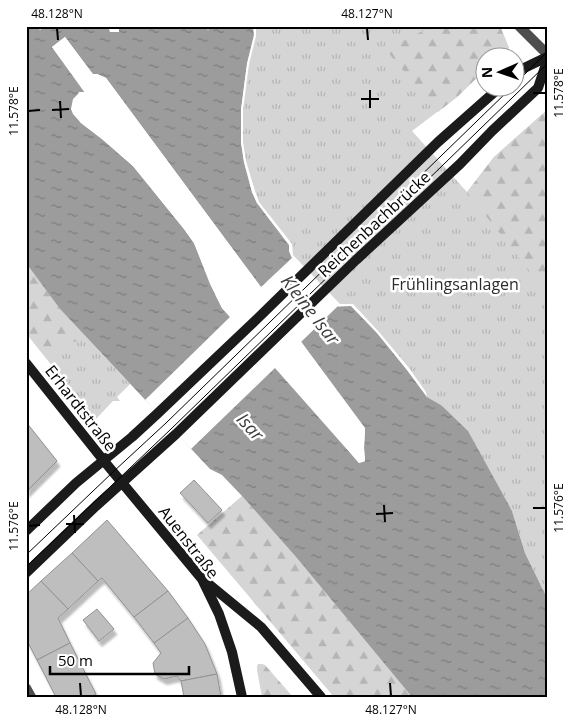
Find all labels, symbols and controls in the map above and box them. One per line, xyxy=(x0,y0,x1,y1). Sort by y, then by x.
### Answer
text: 48.128°N xyxy=(31,5,83,22)
text: 48.127°N xyxy=(341,5,393,22)
north arrow xyxy=(476,48,526,98)
text: N xyxy=(477,66,496,78)
text: 11.578°E xyxy=(550,68,567,118)
text: 11.578°E xyxy=(5,86,22,136)
street label: Reichenbachbrücke xyxy=(313,166,435,282)
water label: Kleine Isar xyxy=(276,270,346,350)
park label: Frühlingsanlagen xyxy=(391,273,519,295)
street label: Erhardtstraße xyxy=(40,360,122,456)
water label: Isar xyxy=(232,407,270,446)
text: 11.576°E xyxy=(550,483,567,533)
text: 11.576°E xyxy=(5,501,22,551)
street label: Auenstraße xyxy=(154,501,224,583)
scale bar xyxy=(50,643,189,675)
text: 50 m xyxy=(58,650,93,670)
text: 48.128°N xyxy=(55,701,107,718)
text: 48.127°N xyxy=(365,701,417,718)

